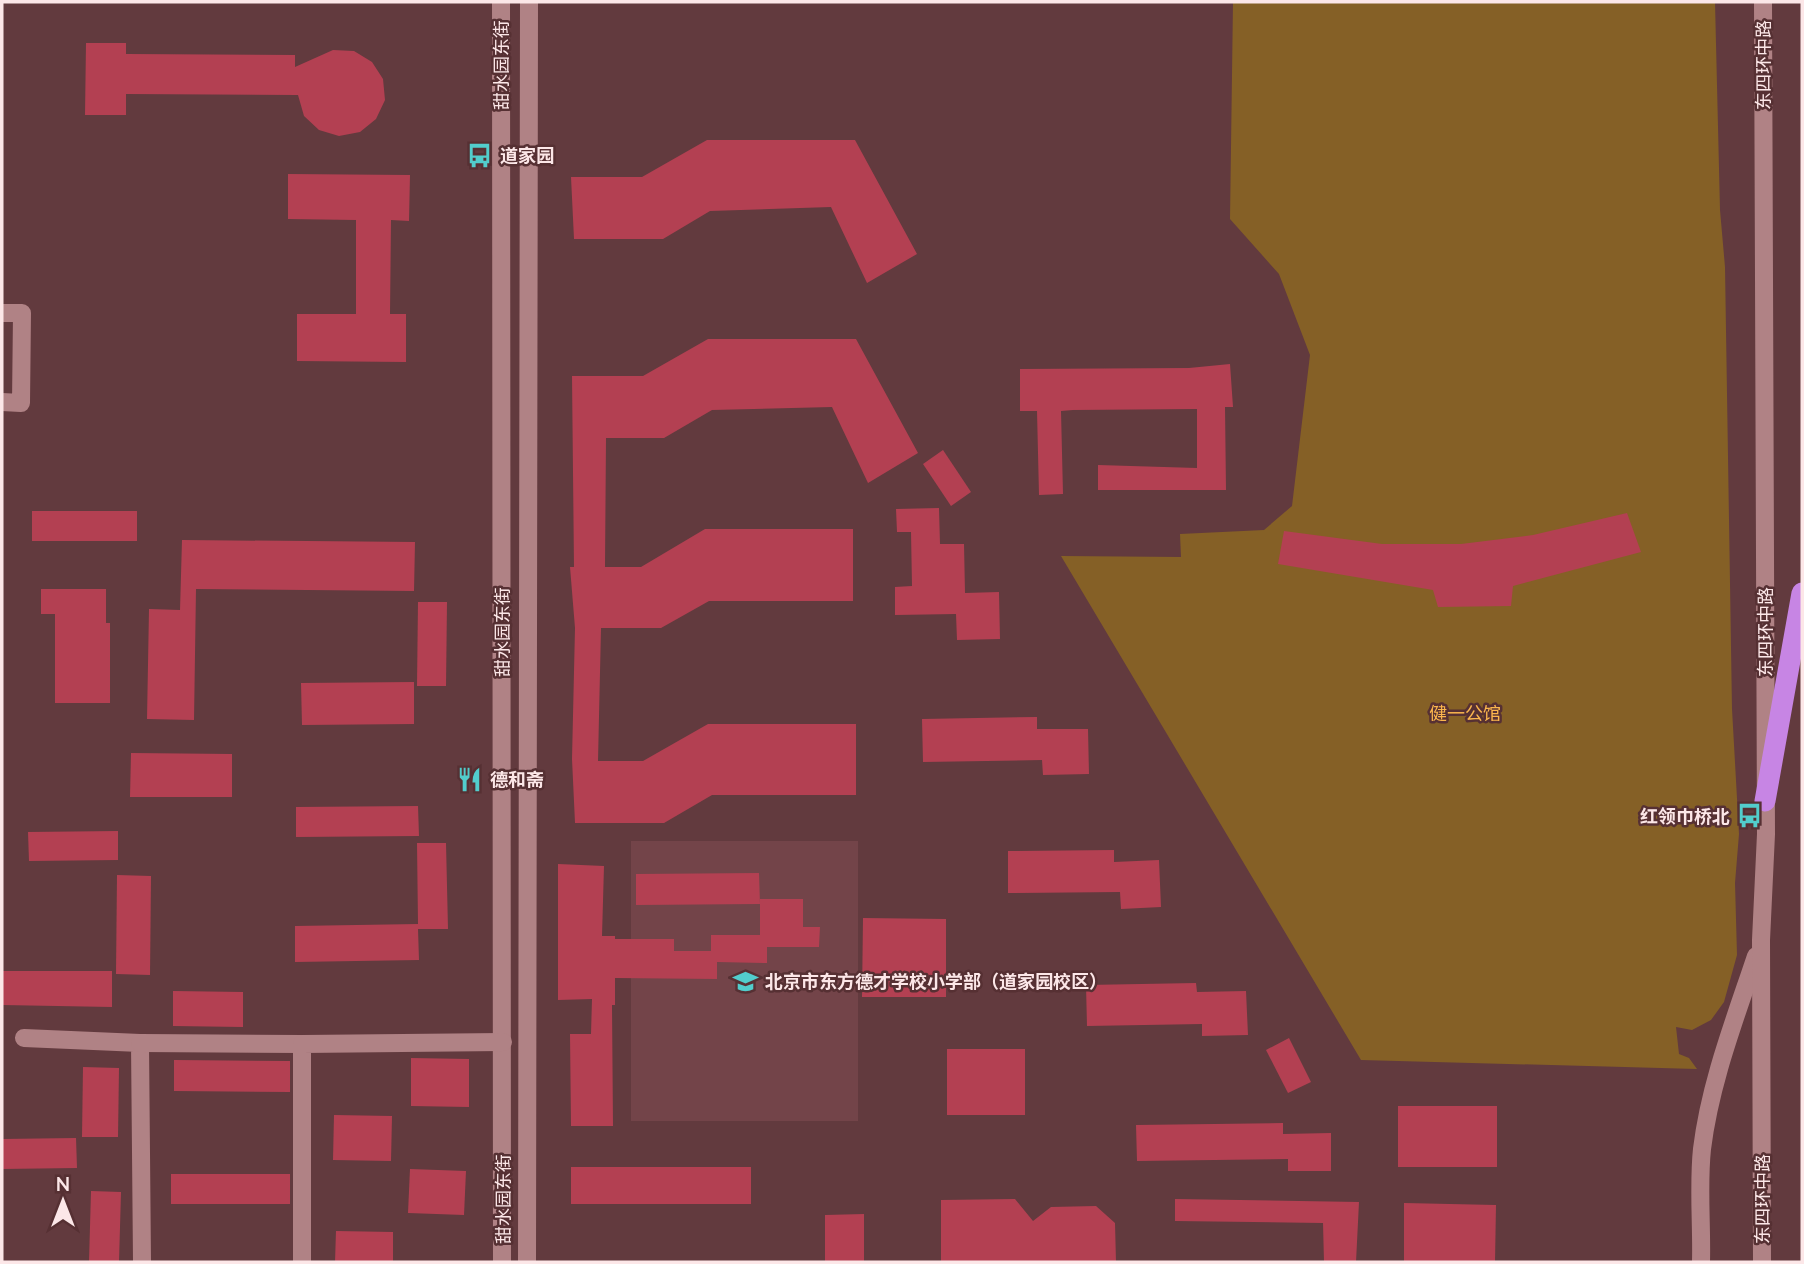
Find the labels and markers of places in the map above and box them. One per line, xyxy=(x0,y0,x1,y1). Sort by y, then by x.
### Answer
bus stop icon: 道家园 xyxy=(466,141,494,169)
place label: 道家园 xyxy=(500,144,554,167)
restaurant icon: 德和斋 xyxy=(456,765,484,793)
place label: 德和斋 xyxy=(490,768,544,791)
bus stop icon: 红领巾桥北 xyxy=(1736,802,1764,830)
place label: 红领巾桥北 xyxy=(1640,805,1730,828)
school or university icon: 北京市东方德才学校小学部（道家园校区） xyxy=(731,967,759,995)
place label: 北京市东方德才学校小学部（道家园校区） xyxy=(765,970,1107,993)

